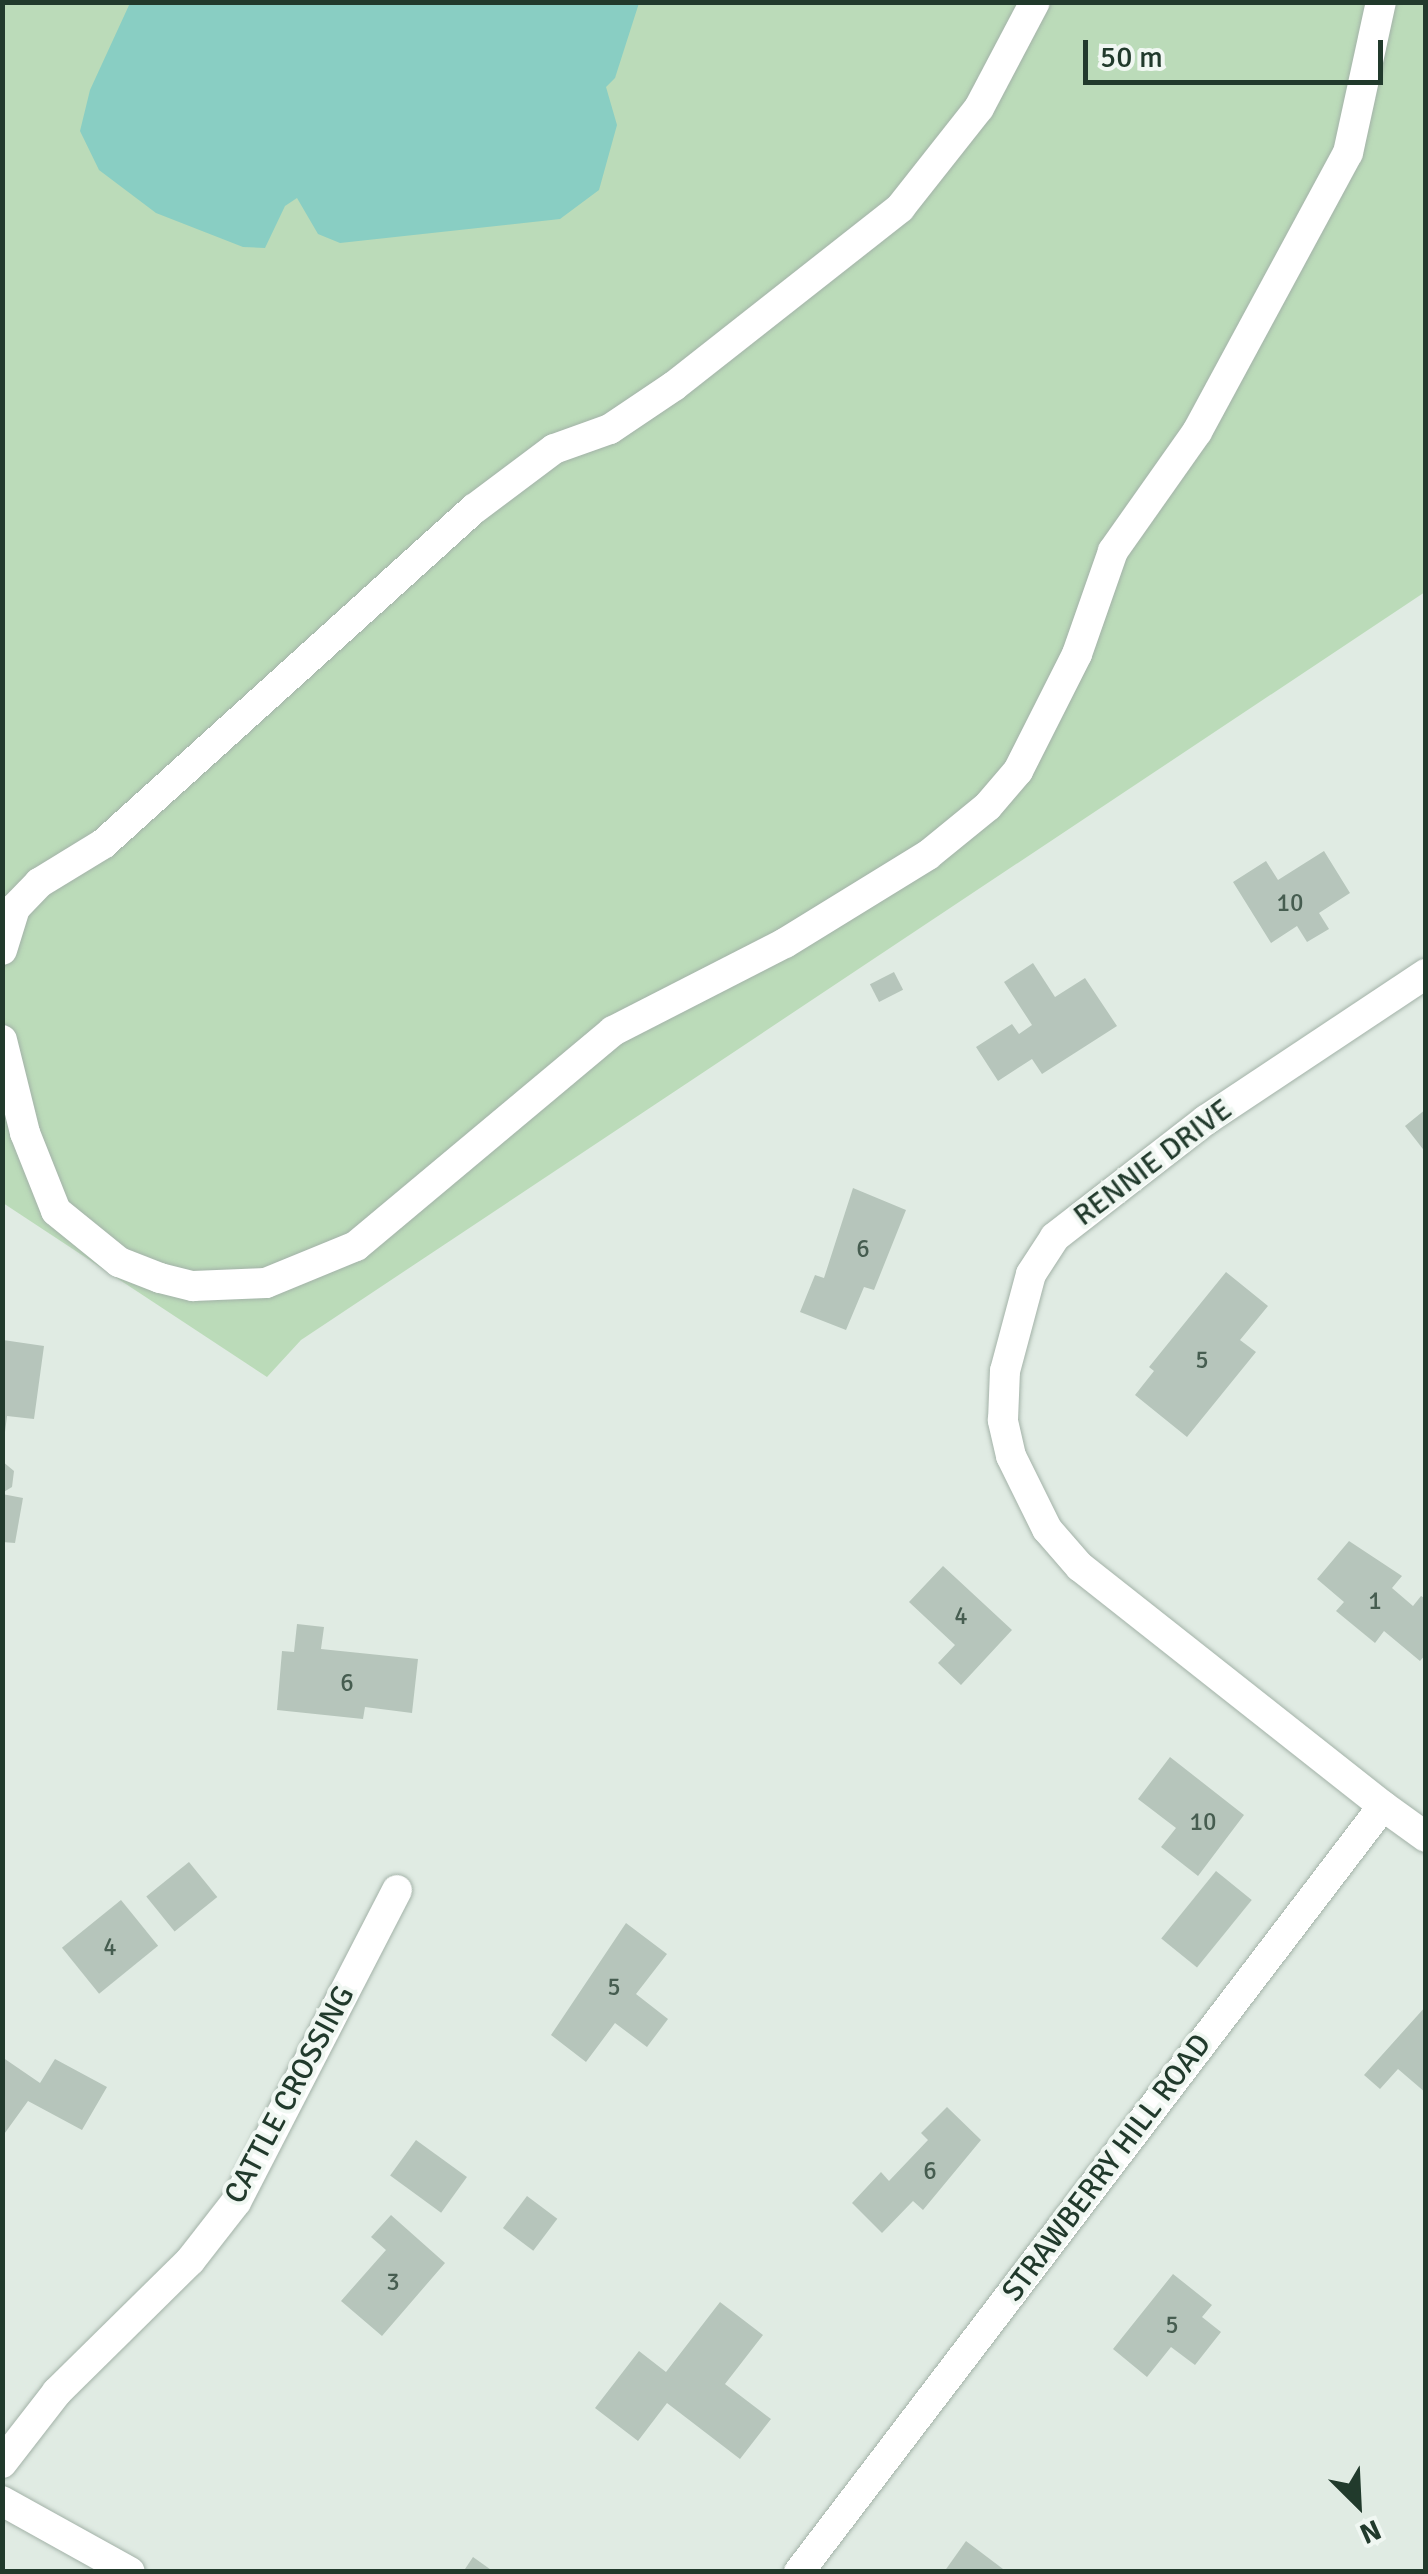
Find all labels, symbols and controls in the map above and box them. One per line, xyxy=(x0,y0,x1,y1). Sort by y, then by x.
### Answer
scale bar xyxy=(1088,20,1388,82)
text: 50 m xyxy=(1100,39,1163,76)
house number: 10 xyxy=(1277,888,1303,918)
street label: RENNIE DRIVE xyxy=(1067,1092,1239,1234)
house number: 6 xyxy=(856,1234,870,1264)
house number: 5 xyxy=(1195,1345,1209,1375)
house number: 1 xyxy=(1368,1586,1382,1616)
house number: 4 xyxy=(954,1601,968,1631)
house number: 6 xyxy=(340,1668,354,1698)
house number: 10 xyxy=(1190,1807,1216,1837)
house number: 4 xyxy=(103,1932,117,1962)
house number: 5 xyxy=(607,1972,621,2002)
street label: CATTLE CROSSING xyxy=(217,1980,363,2210)
street label: STRAWBERRY HILL ROAD xyxy=(995,2027,1219,2309)
house number: 6 xyxy=(923,2156,937,2186)
house number: 3 xyxy=(386,2267,400,2297)
house number: 5 xyxy=(1165,2310,1179,2340)
north arrow xyxy=(1308,2454,1408,2554)
text: N xyxy=(1354,2512,1386,2551)

